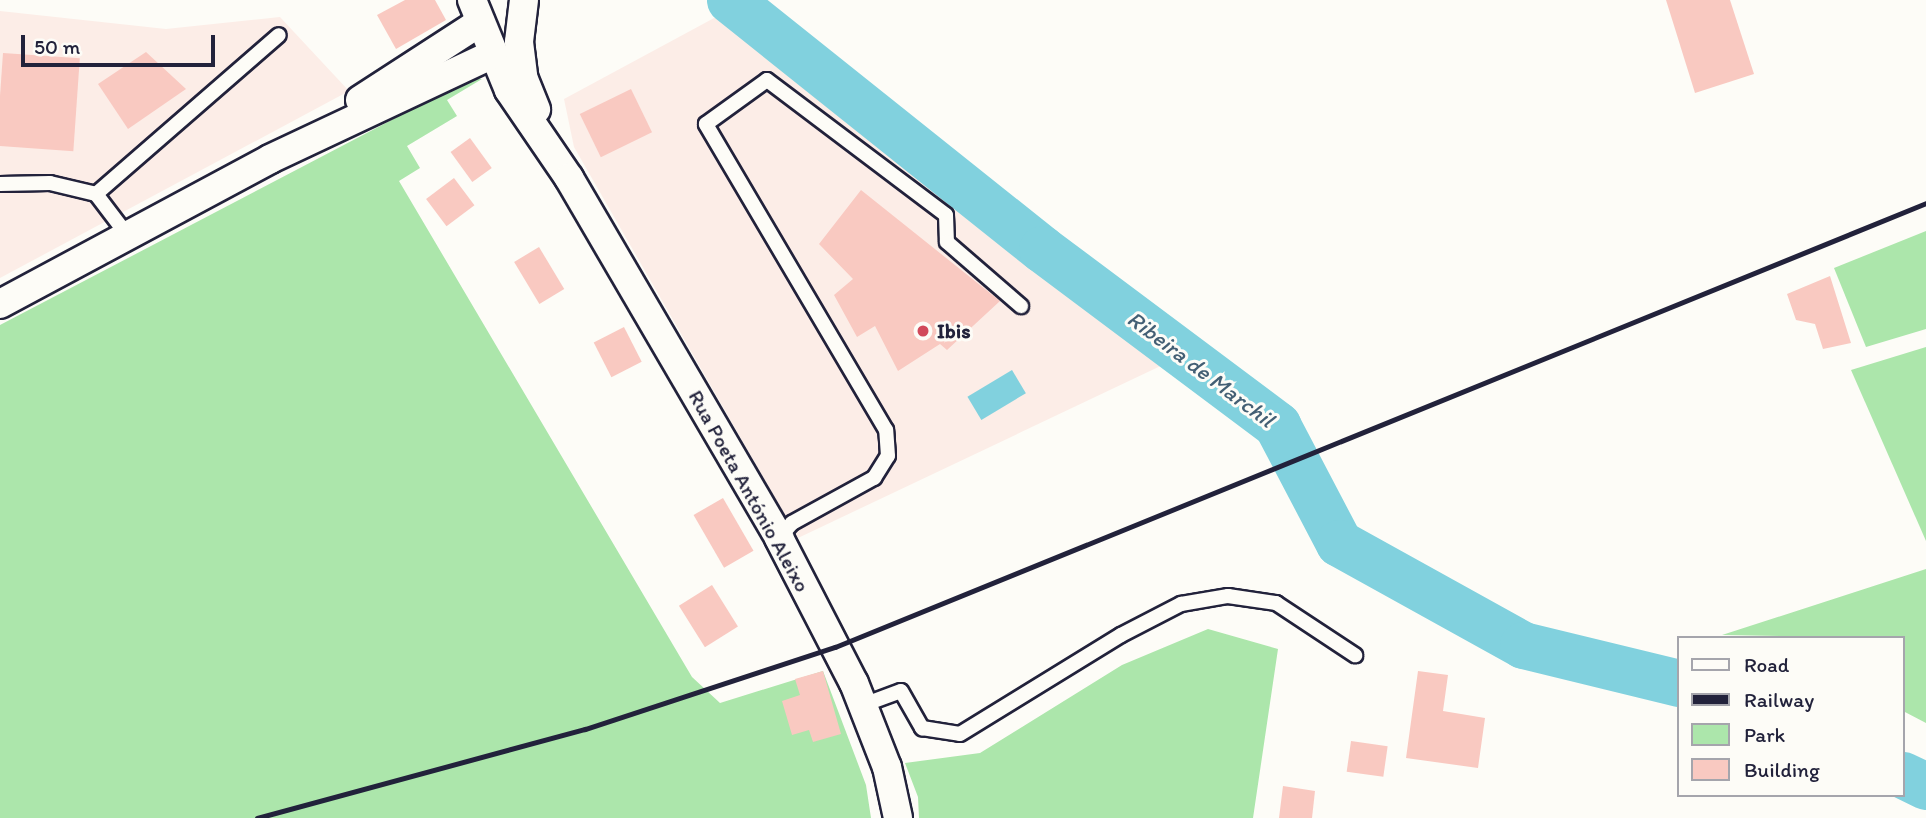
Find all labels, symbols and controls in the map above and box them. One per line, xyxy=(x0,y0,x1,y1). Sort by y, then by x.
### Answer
scale bar xyxy=(24,21,219,65)
text: 50 m xyxy=(34,34,80,59)
water label: Ribeira de Marchil xyxy=(1122,305,1280,433)
place label: Ibis xyxy=(937,318,970,344)
marker: Ibis xyxy=(915,323,931,339)
street label: Rua Poeta António Aleixo xyxy=(683,386,815,596)
legend xyxy=(1678,636,1905,797)
text: Road xyxy=(1744,652,1789,677)
text: Railway xyxy=(1744,687,1814,712)
text: Park xyxy=(1744,722,1785,747)
text: Building xyxy=(1744,757,1820,782)

